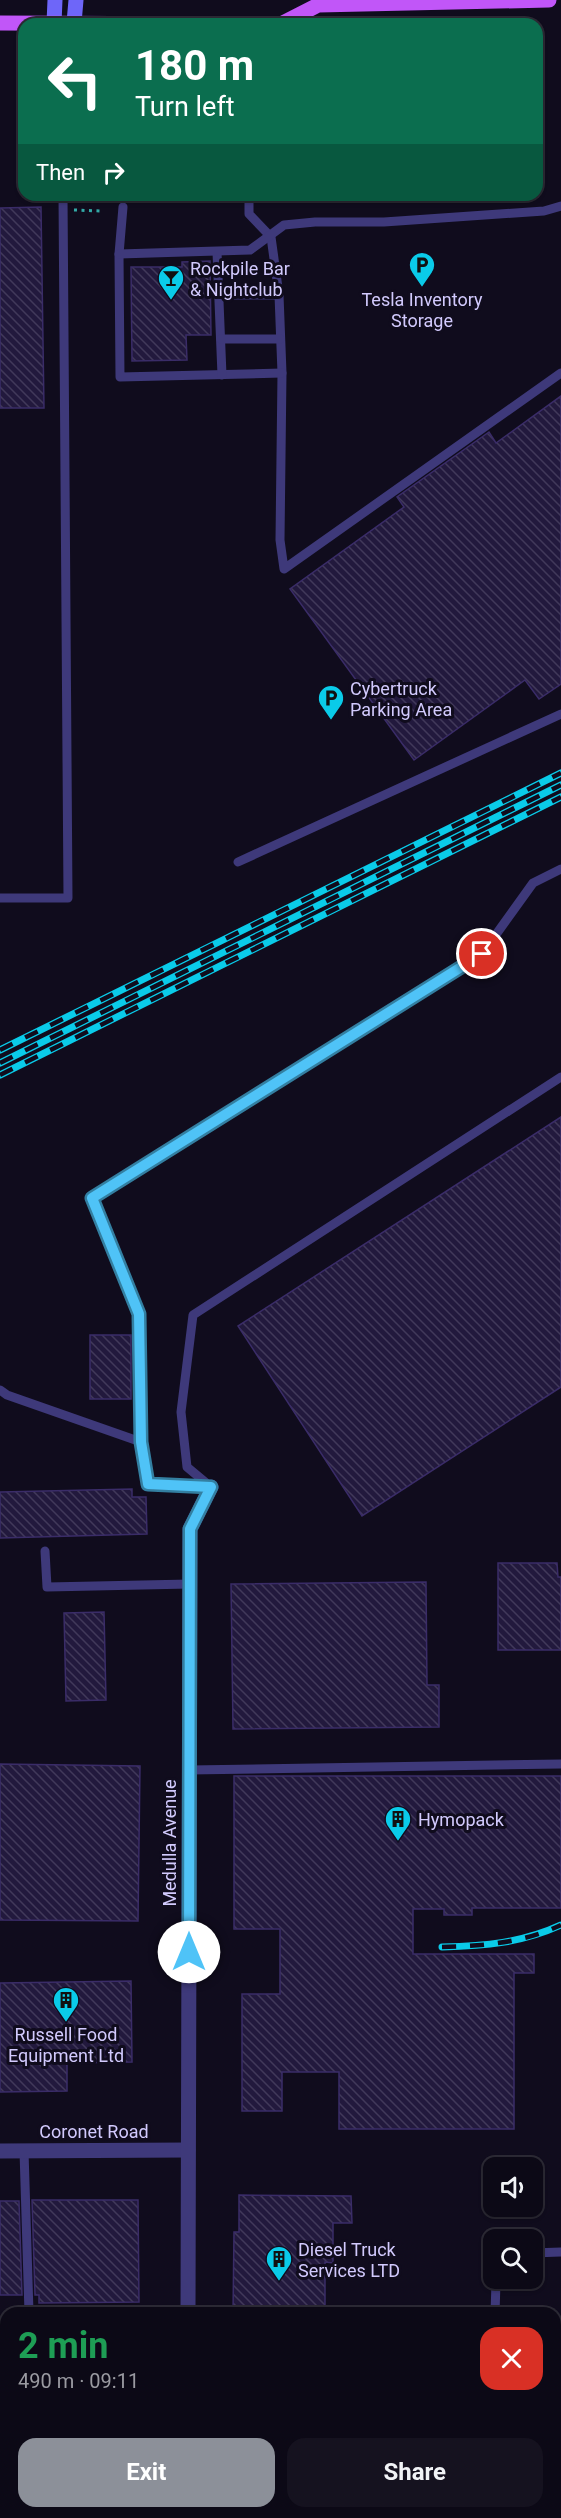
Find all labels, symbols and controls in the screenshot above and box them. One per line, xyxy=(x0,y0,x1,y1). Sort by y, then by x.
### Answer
text: 180 m xyxy=(135,41,254,90)
icon: left xyxy=(36,42,114,120)
text: Turn left xyxy=(135,91,235,123)
icon: right xyxy=(97,156,130,189)
text: Then xyxy=(36,160,85,185)
parking icon: Tesla Inventory Storage xyxy=(407,250,437,288)
place label: Rockpile Bar & Nightclub xyxy=(190,258,290,300)
bar icon: Rockpile Bar & Nightclub xyxy=(156,263,186,301)
place label: Tesla Inventory Storage xyxy=(361,289,483,331)
place label: Cybertruck Parking Area xyxy=(350,678,452,720)
parking icon: Cybertruck Parking Area xyxy=(316,683,346,721)
pin xyxy=(456,928,507,979)
icon: arrive xyxy=(465,937,498,970)
street label: Medulla Avenue xyxy=(159,1779,180,1907)
building icon: Hymopack xyxy=(383,1804,413,1842)
place label: Hymopack xyxy=(418,1809,505,1830)
position arrow xyxy=(157,1920,221,1984)
building icon: Russell Food Equipment Ltd xyxy=(51,1985,81,2023)
place label: Russell Food Equipment Ltd xyxy=(8,2024,124,2066)
street label: Coronet Road xyxy=(39,2121,149,2142)
map controls xyxy=(483,2157,543,2289)
button: sound xyxy=(483,2157,543,2217)
button: search xyxy=(483,2229,543,2289)
place label: Diesel Truck Services LTD xyxy=(298,2239,400,2281)
building icon: Diesel Truck Services LTD xyxy=(264,2244,294,2282)
text: 2 min xyxy=(18,2325,109,2367)
button: close xyxy=(480,2327,543,2390)
text: 490 m · 09:11 xyxy=(18,2369,139,2393)
button: Exit xyxy=(18,2438,275,2507)
button: Share xyxy=(287,2438,543,2507)

